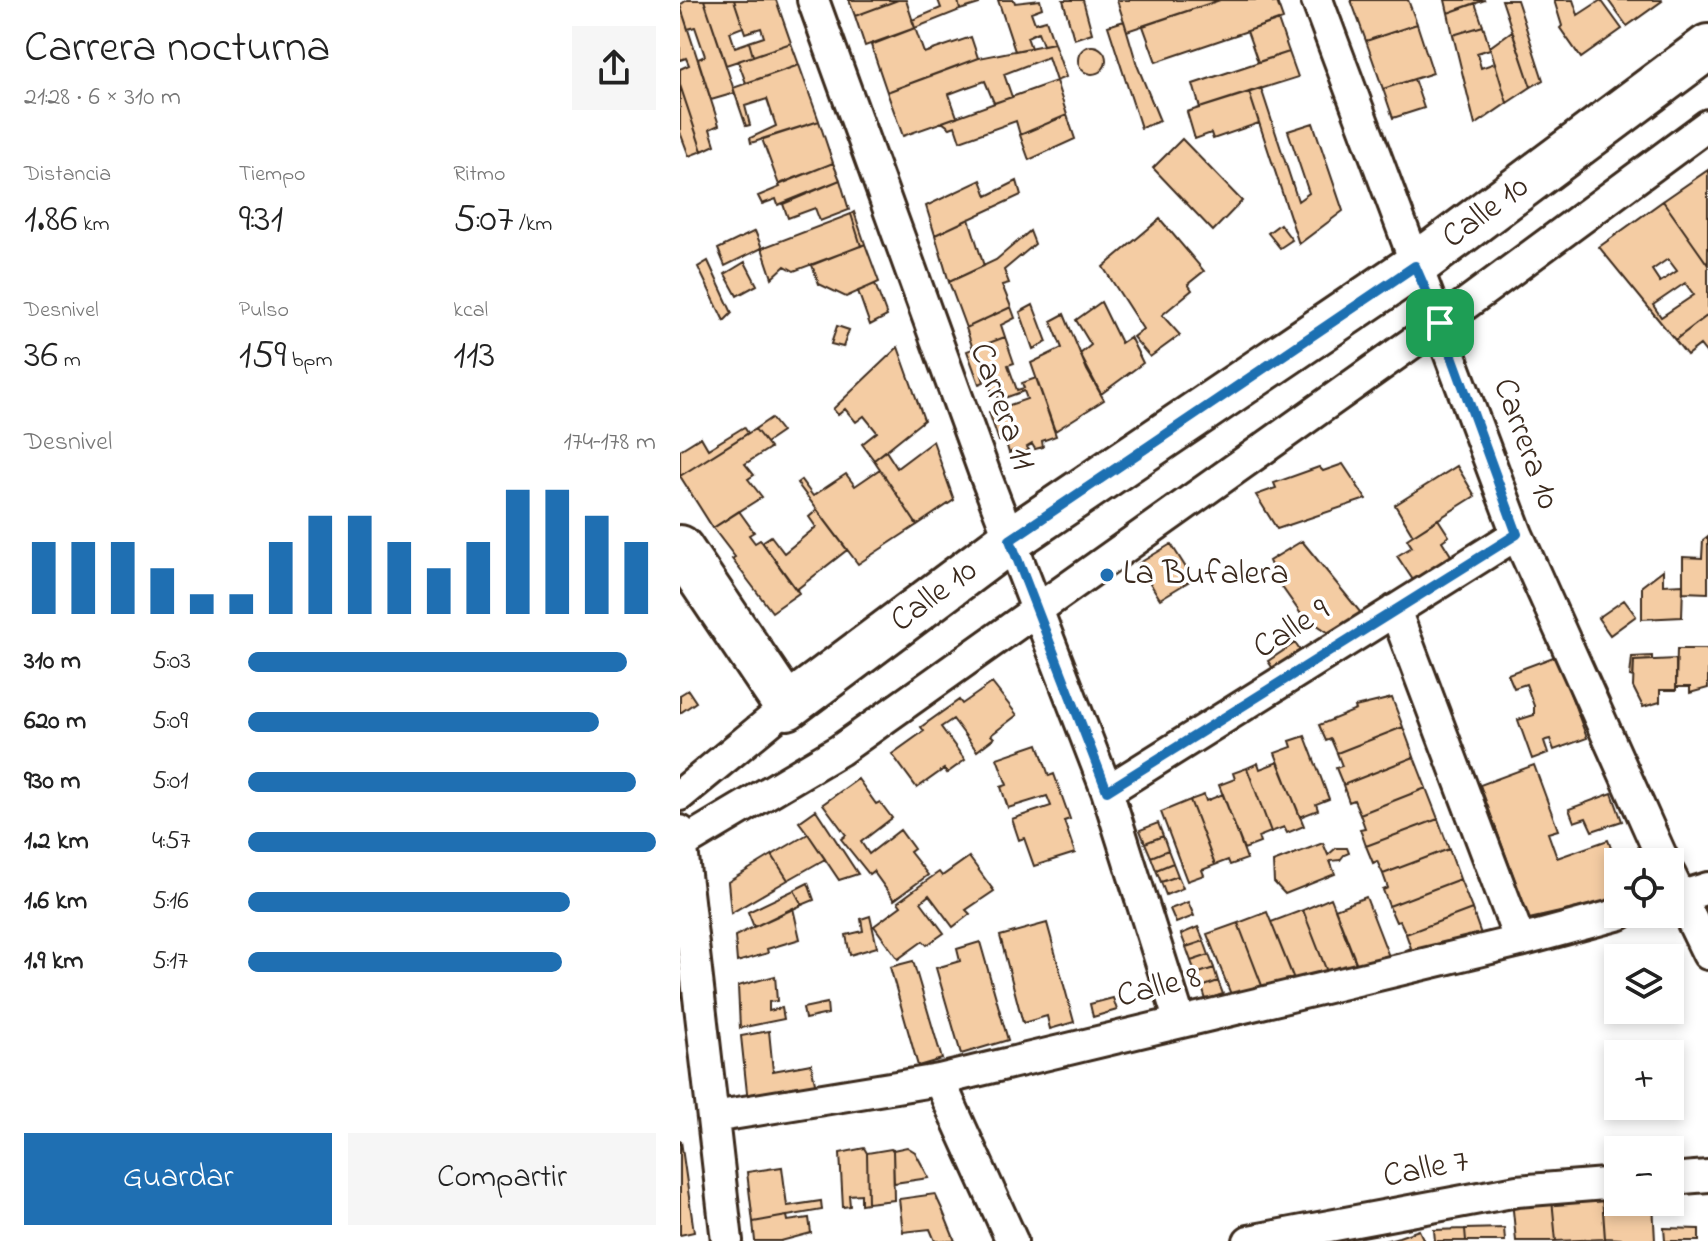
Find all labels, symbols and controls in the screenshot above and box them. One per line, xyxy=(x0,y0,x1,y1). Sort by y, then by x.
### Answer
text: Carrera nocturna xyxy=(24,17,330,81)
button: share xyxy=(572,26,656,110)
text: 21:28 · 6 × 310 m xyxy=(24,79,181,117)
text: Distancia xyxy=(24,159,111,191)
text: Tiempo xyxy=(239,159,306,191)
text: Ritmo xyxy=(453,159,505,191)
street label: Calle 10 xyxy=(1432,164,1540,262)
text: 1.86 xyxy=(24,191,77,250)
text: 9:31 xyxy=(239,191,283,250)
text: 5:07 xyxy=(453,191,513,250)
text: km xyxy=(77,209,110,241)
text: /km xyxy=(513,209,552,241)
pin xyxy=(1406,289,1474,357)
text: Desnivel xyxy=(24,295,99,327)
text: Pulso xyxy=(239,295,289,327)
text: kcal xyxy=(453,295,488,327)
icon: arrive xyxy=(1418,301,1462,345)
text: 36 xyxy=(24,327,58,386)
text: 159 xyxy=(239,327,286,386)
text: 113 xyxy=(453,327,495,386)
street label: Carrera 11 xyxy=(955,336,1047,478)
text: m xyxy=(58,345,81,377)
text: bpm xyxy=(286,345,332,377)
street label: Carrera 10 xyxy=(1478,371,1572,517)
text: Desnivel xyxy=(24,424,112,462)
text: 174–178 m xyxy=(563,424,656,462)
street label: Calle 10 xyxy=(880,547,989,646)
place label: La Bufalera xyxy=(1123,550,1289,600)
marker: La Bufalera xyxy=(1098,566,1116,584)
street label: Calle 9 xyxy=(1244,587,1340,673)
text: 310 m xyxy=(24,643,81,681)
text: 5:03 xyxy=(152,643,191,681)
text: 620 m xyxy=(24,703,86,741)
text: 5:09 xyxy=(152,703,188,741)
text: 930 m xyxy=(24,763,80,801)
text: 5:01 xyxy=(152,763,189,801)
text: 1.2 km xyxy=(24,823,89,861)
text: 4:57 xyxy=(152,823,191,861)
map controls xyxy=(1604,848,1684,1216)
button: locate xyxy=(1604,848,1684,928)
text: 1.6 km xyxy=(24,883,87,921)
text: 5:16 xyxy=(152,883,189,921)
text: 1.9 km xyxy=(24,943,83,981)
text: 5:17 xyxy=(152,943,188,981)
button: layers xyxy=(1604,944,1684,1024)
street label: Calle 8 xyxy=(1112,953,1206,1023)
button: + xyxy=(1604,1040,1684,1120)
button: Guardar xyxy=(24,1133,332,1225)
button: Compartir xyxy=(348,1133,656,1225)
button: − xyxy=(1604,1136,1684,1216)
street label: Calle 7 xyxy=(1379,1137,1473,1203)

